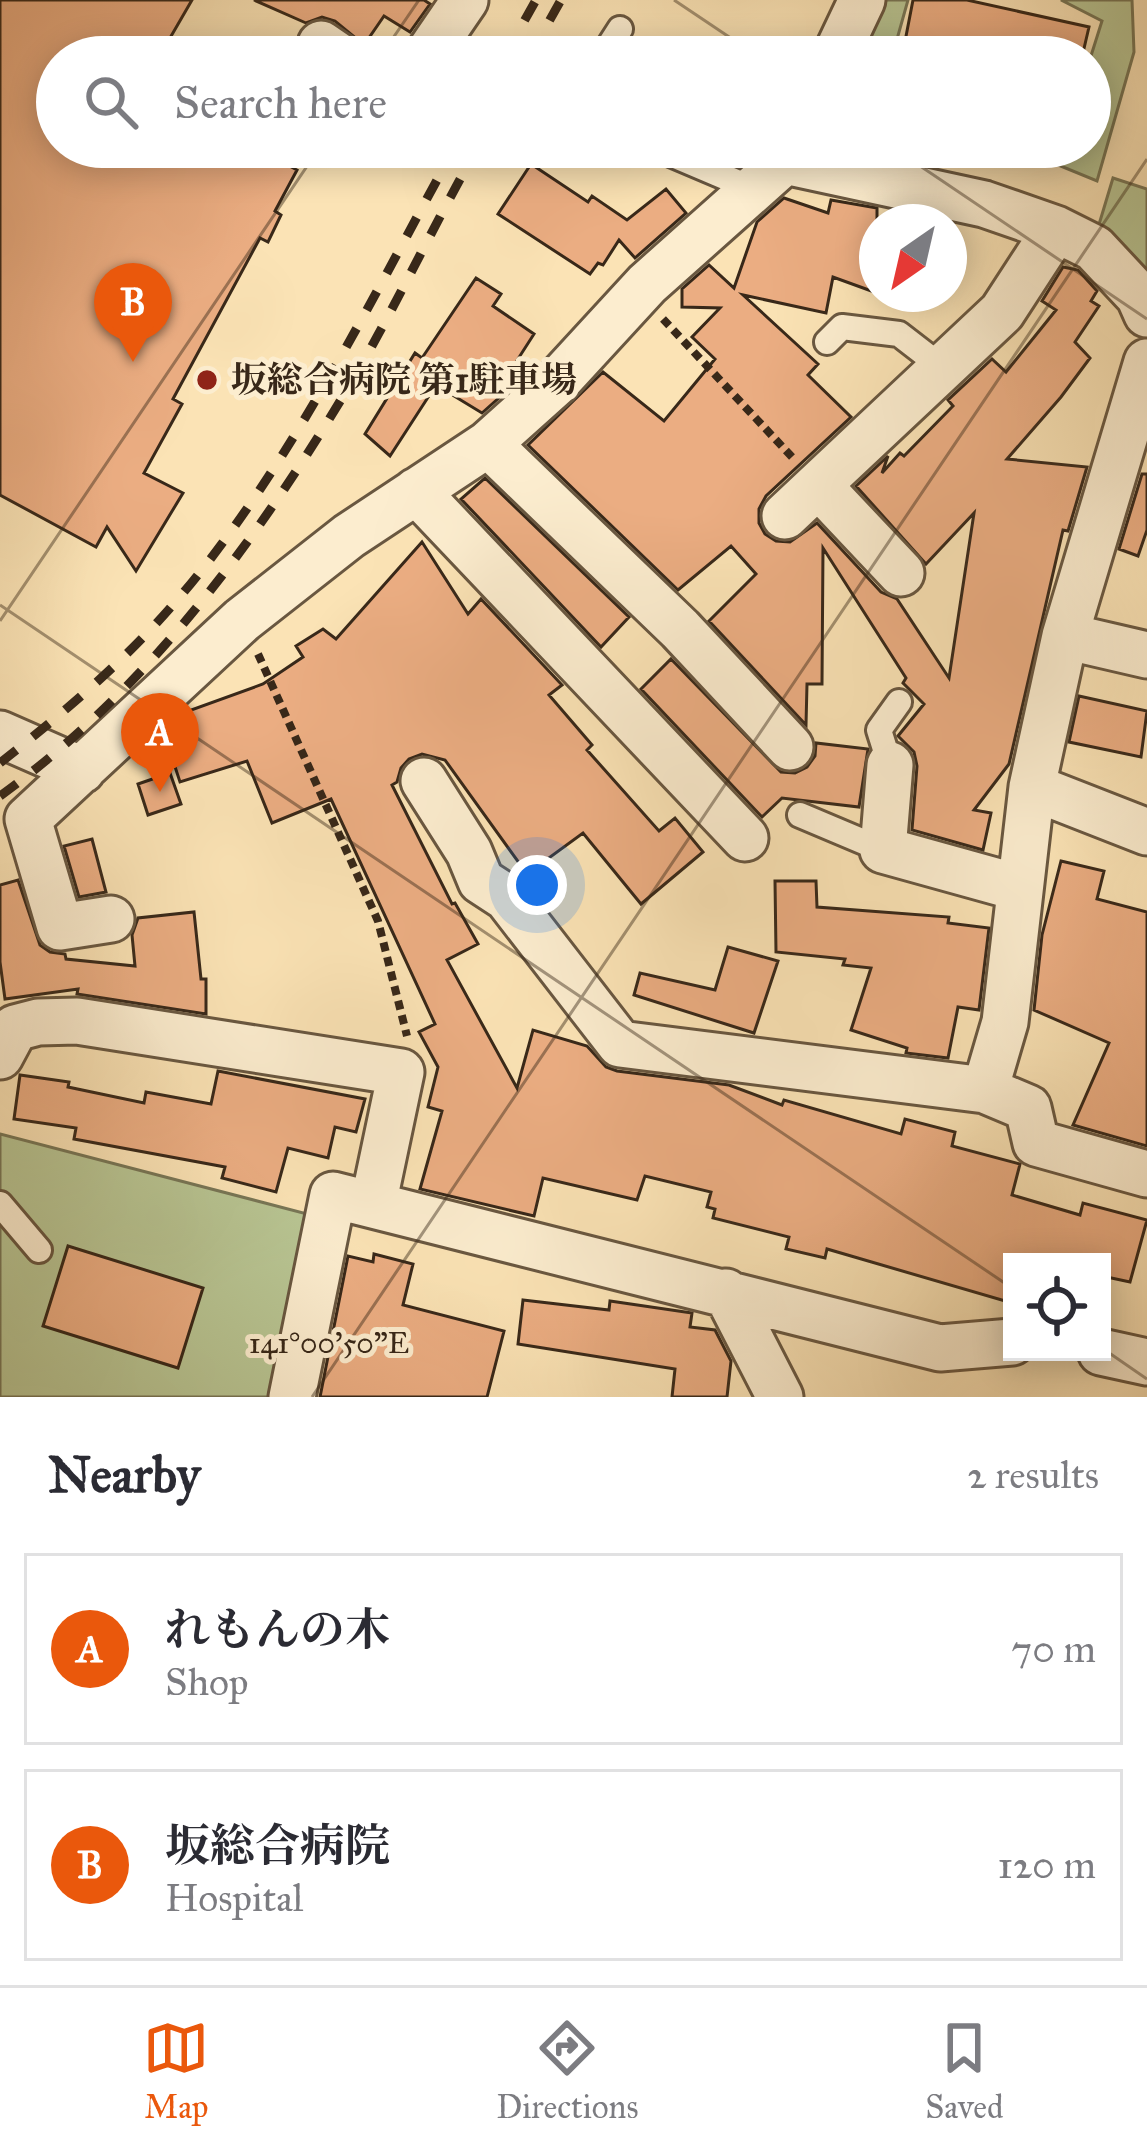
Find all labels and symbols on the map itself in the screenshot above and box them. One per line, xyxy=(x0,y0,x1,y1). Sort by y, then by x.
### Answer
north arrow xyxy=(859,204,967,312)
pin: B xyxy=(94,263,172,362)
place label: 坂総合病院 第1駐車場 xyxy=(231,358,577,402)
marker: 坂総合病院 第1駐車場 xyxy=(194,367,220,393)
pin: A xyxy=(121,693,199,792)
your location xyxy=(507,855,567,915)
text: 141°00'50"E xyxy=(249,1325,409,1361)

